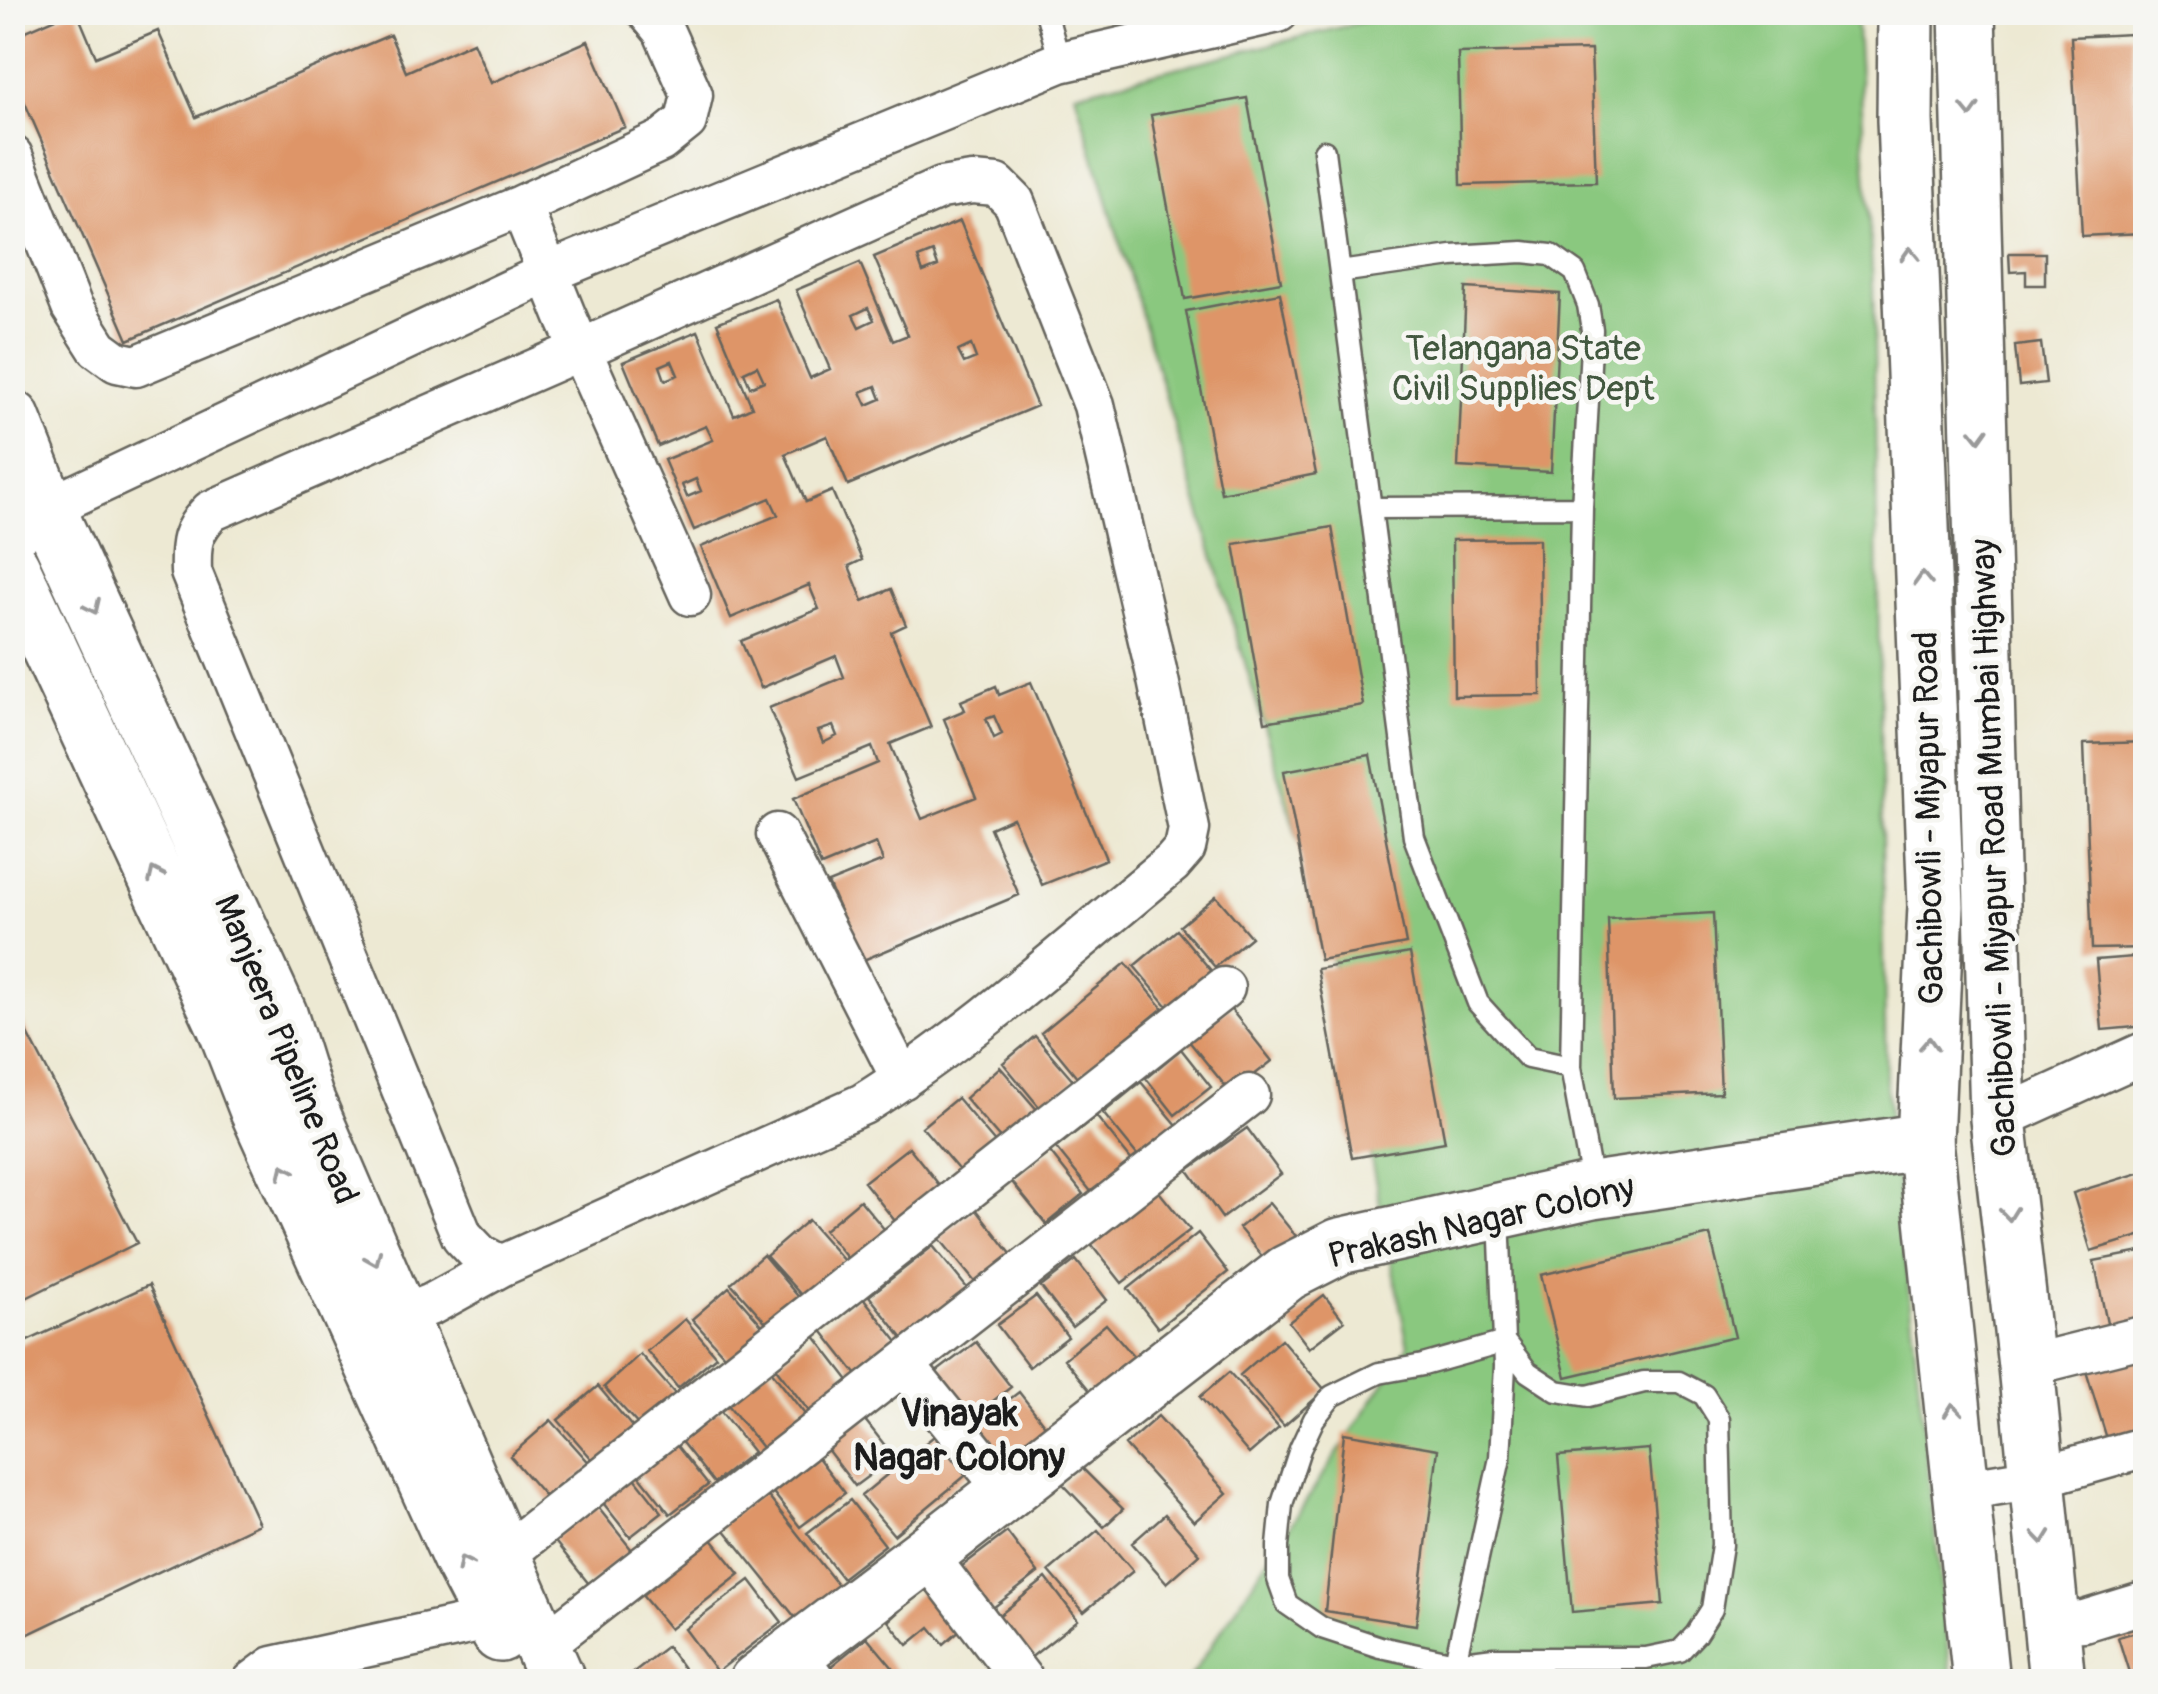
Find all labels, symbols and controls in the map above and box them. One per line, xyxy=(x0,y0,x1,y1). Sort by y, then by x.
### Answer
one-way arrow xyxy=(1959,102,1980,118)
one-way arrow xyxy=(1900,246,1921,262)
park label: Telangana State Civil Supplies Dept xyxy=(1392,327,1655,411)
one-way arrow xyxy=(1968,427,1989,443)
street label: Gachibowli - Miyapur Road Mumbai Highway xyxy=(1961,538,2027,1158)
one-way arrow xyxy=(1913,571,1934,587)
one-way arrow xyxy=(81,597,101,615)
street label: Gachibowli - Miyapur Road xyxy=(1904,631,1954,1005)
one-way arrow xyxy=(147,866,167,884)
street label: Manjeera Pipeline Road xyxy=(204,888,368,1211)
one-way arrow xyxy=(1919,1035,1940,1051)
one-way arrow xyxy=(278,1164,298,1182)
street label: Prakash Nagar Colony xyxy=(1324,1165,1639,1279)
one-way arrow xyxy=(1998,1206,2019,1222)
one-way arrow xyxy=(363,1249,383,1267)
district label: Vinayak Nagar Colony xyxy=(853,1390,1066,1482)
one-way arrow xyxy=(1943,1402,1964,1418)
one-way arrow xyxy=(2031,1530,2052,1546)
one-way arrow xyxy=(456,1555,476,1573)

